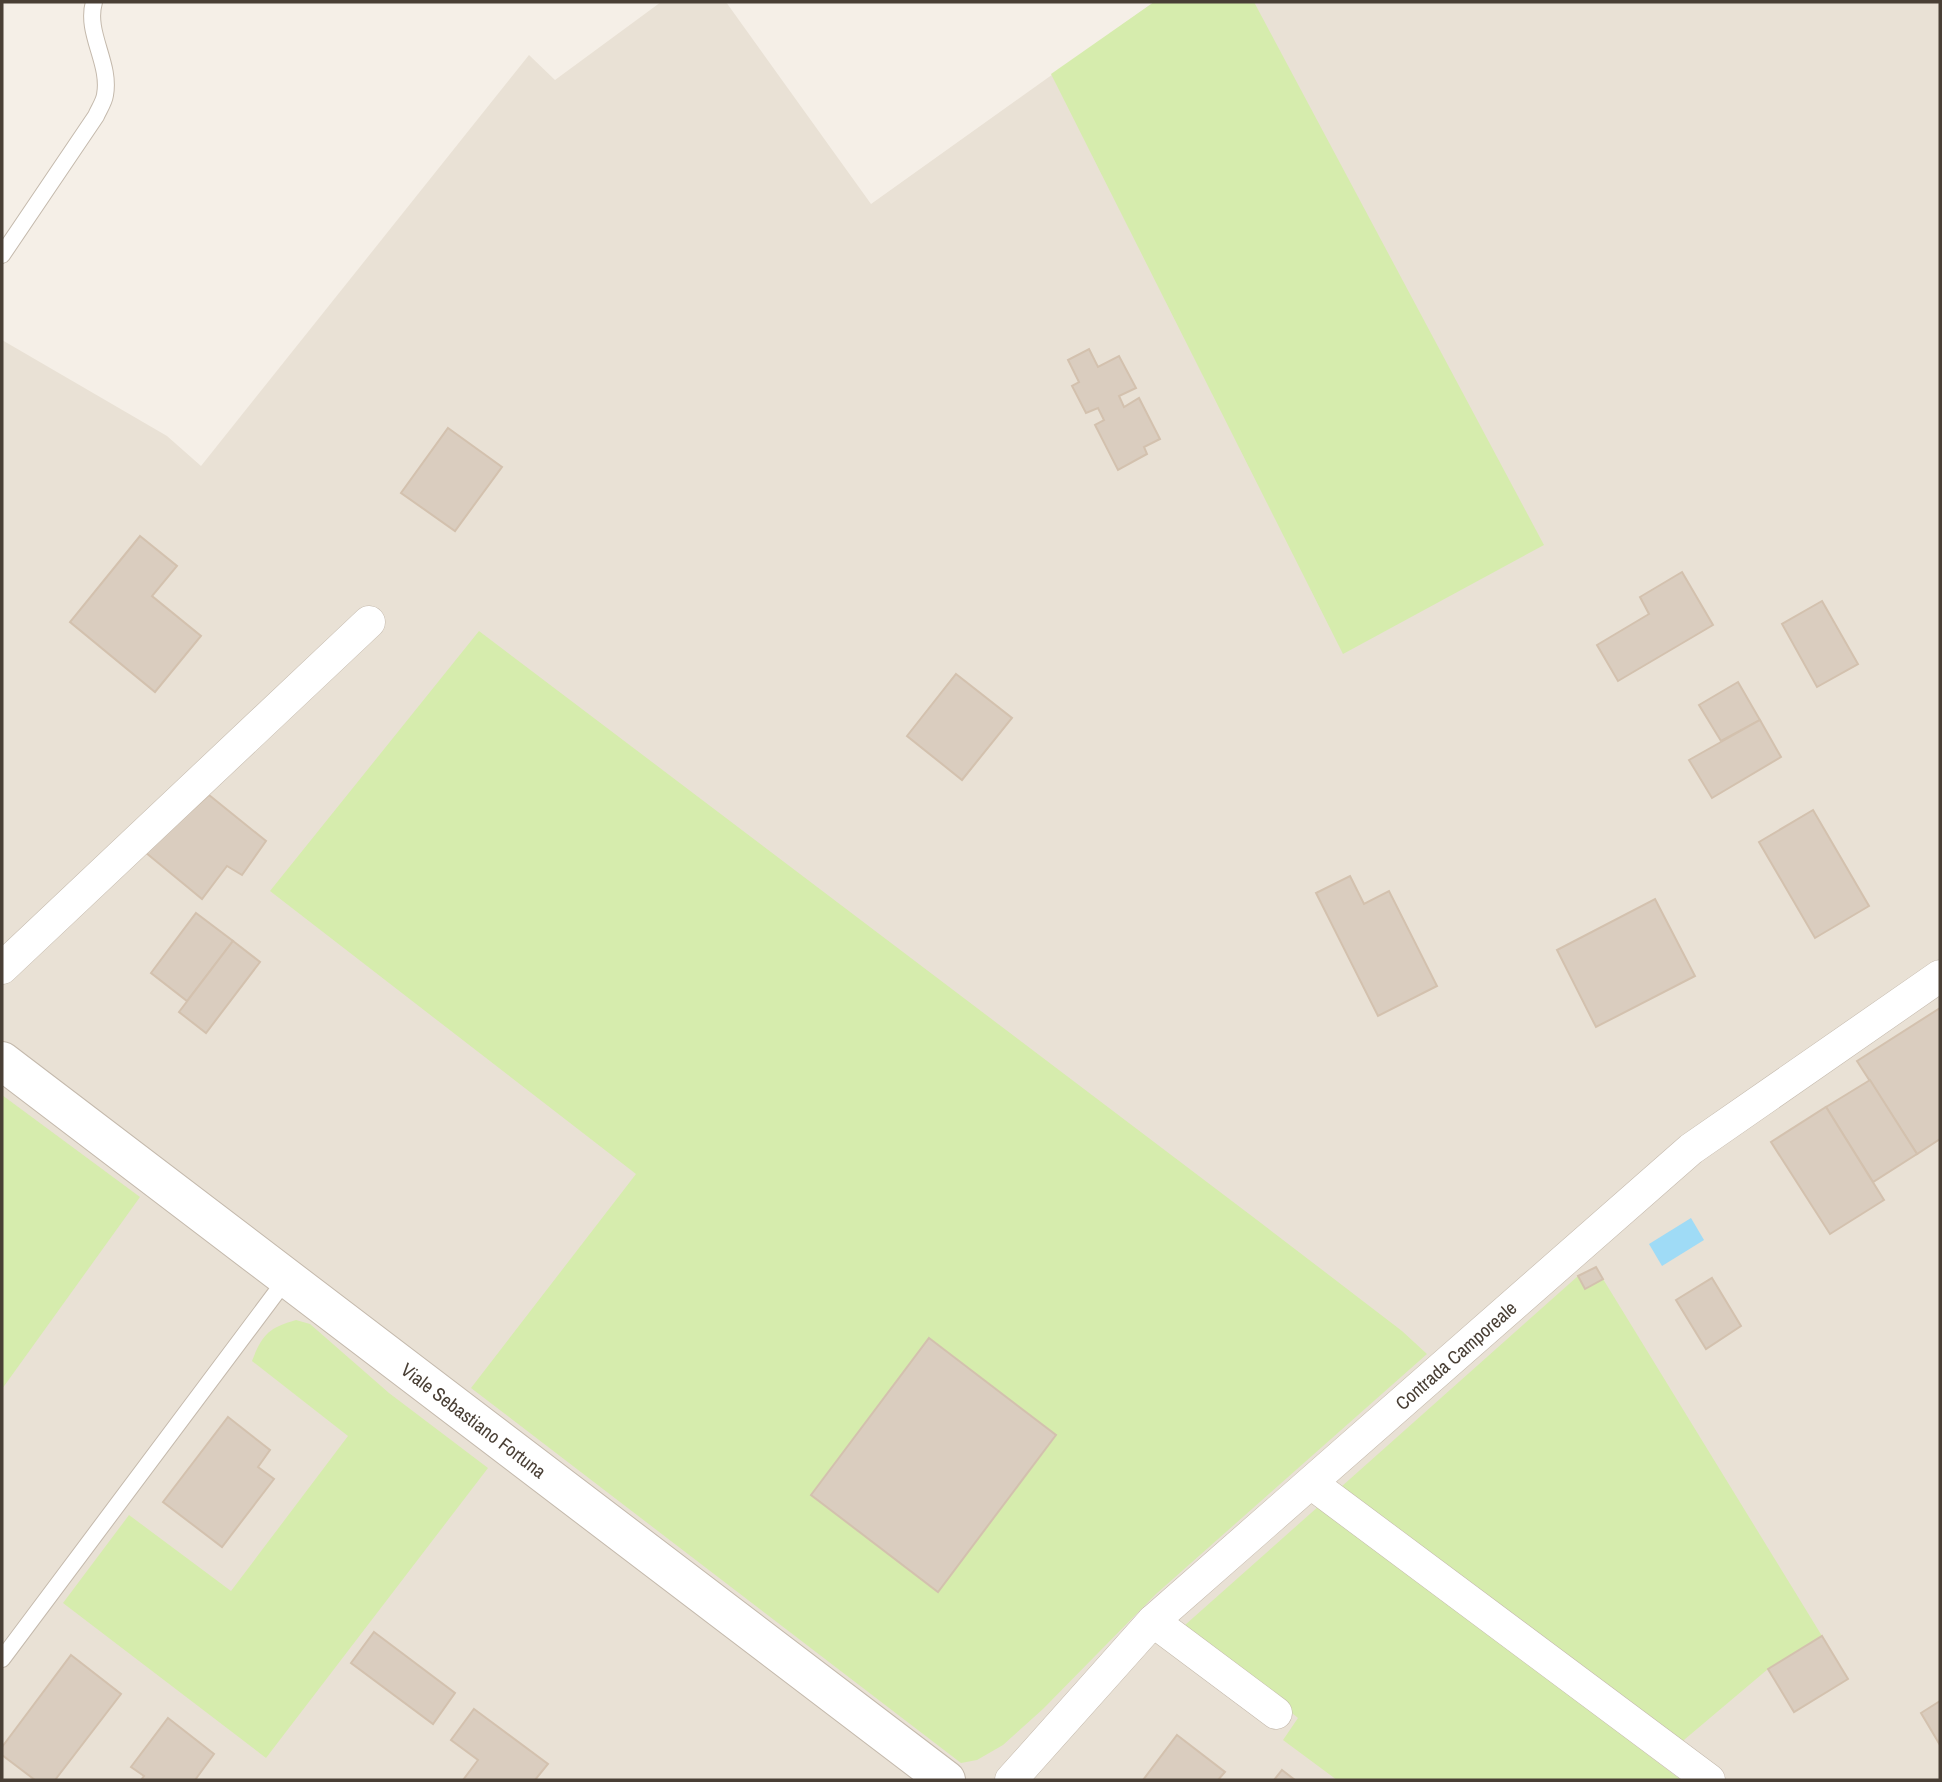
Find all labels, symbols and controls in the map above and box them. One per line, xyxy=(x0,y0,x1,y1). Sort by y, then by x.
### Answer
street label: Contrada Camporeale xyxy=(1390,1295,1522,1416)
street label: Viale Sebastiano Fortuna xyxy=(396,1357,552,1484)

